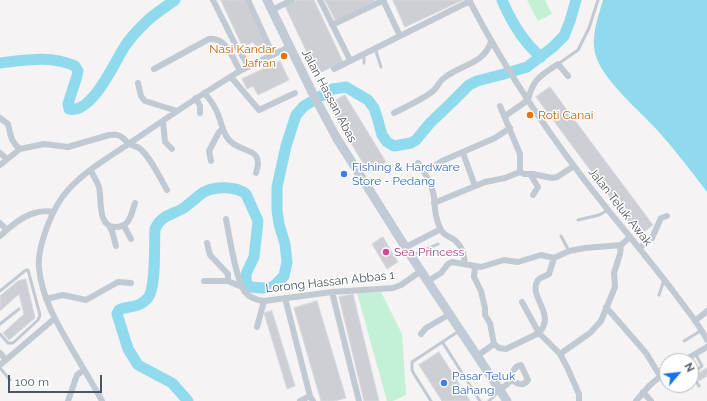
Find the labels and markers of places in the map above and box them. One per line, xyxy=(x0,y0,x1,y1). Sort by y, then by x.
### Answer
place label: Nasi Kandar Jafran xyxy=(209,42,276,70)
marker: Nasi Kandar Jafran xyxy=(279,51,289,61)
place label: Roti Canai xyxy=(538,108,593,122)
marker: Roti Canai xyxy=(525,110,535,120)
place label: Fishing & Hardware Store - Pedang xyxy=(352,160,460,188)
marker: Fishing & Hardware Store - Pedang xyxy=(339,169,349,179)
place label: Sea Princess xyxy=(394,245,464,259)
marker: Sea Princess xyxy=(381,247,391,257)
place label: Pasar Teluk Bahang xyxy=(452,369,515,397)
marker: Pasar Teluk Bahang xyxy=(439,378,449,388)

